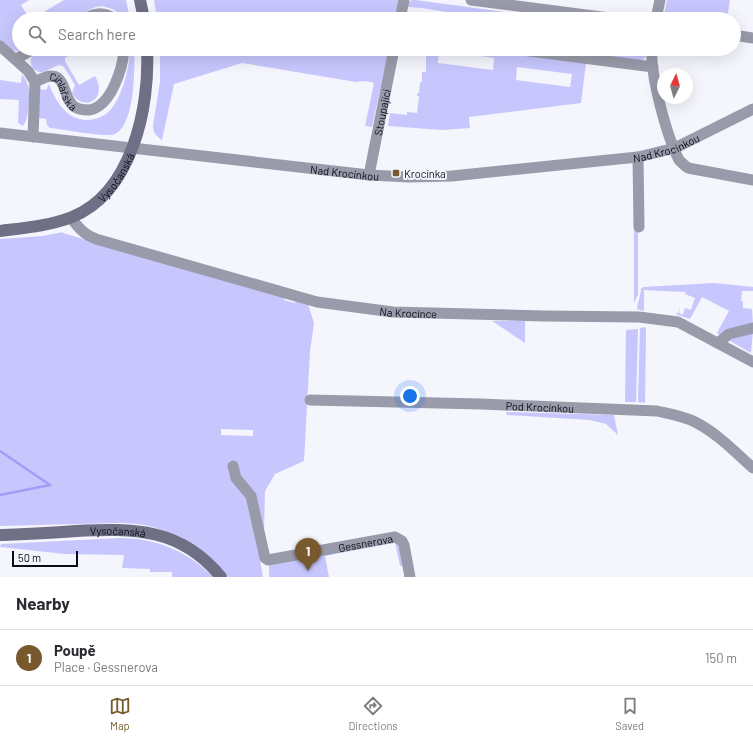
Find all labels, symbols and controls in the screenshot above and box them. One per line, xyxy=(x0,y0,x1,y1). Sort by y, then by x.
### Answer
search box xyxy=(12,12,741,56)
icon: search xyxy=(26,23,48,45)
text: Search here xyxy=(58,25,136,43)
north arrow xyxy=(657,68,693,104)
street label: Cihlářská xyxy=(49,69,80,113)
street label: Stoupající xyxy=(371,87,393,137)
street label: Nad Krocínkou xyxy=(632,130,701,164)
street label: Vysočanská xyxy=(95,151,136,204)
street label: Nad Krocínkou xyxy=(310,162,380,182)
place label: Krocínka xyxy=(404,167,446,180)
marker: Krocínka xyxy=(391,168,401,178)
street label: Na Krocínce xyxy=(379,304,437,320)
your location xyxy=(400,386,420,406)
street label: Pod Krocínkou xyxy=(505,398,574,414)
street label: Vysočanská xyxy=(90,523,147,539)
street label: Gessnerova xyxy=(337,531,394,554)
pin: 1 xyxy=(295,538,321,571)
scale bar xyxy=(12,549,78,568)
text: 50 m xyxy=(18,551,41,564)
text: Nearby xyxy=(16,593,70,613)
text: Poupě xyxy=(54,641,96,659)
text: 1 xyxy=(27,650,31,666)
text: 150 m xyxy=(705,650,737,666)
text: Place · Gessnerova xyxy=(54,659,158,675)
tab: Map xyxy=(109,695,131,732)
tab: Directions xyxy=(348,695,398,732)
tab: Saved xyxy=(615,695,644,732)

